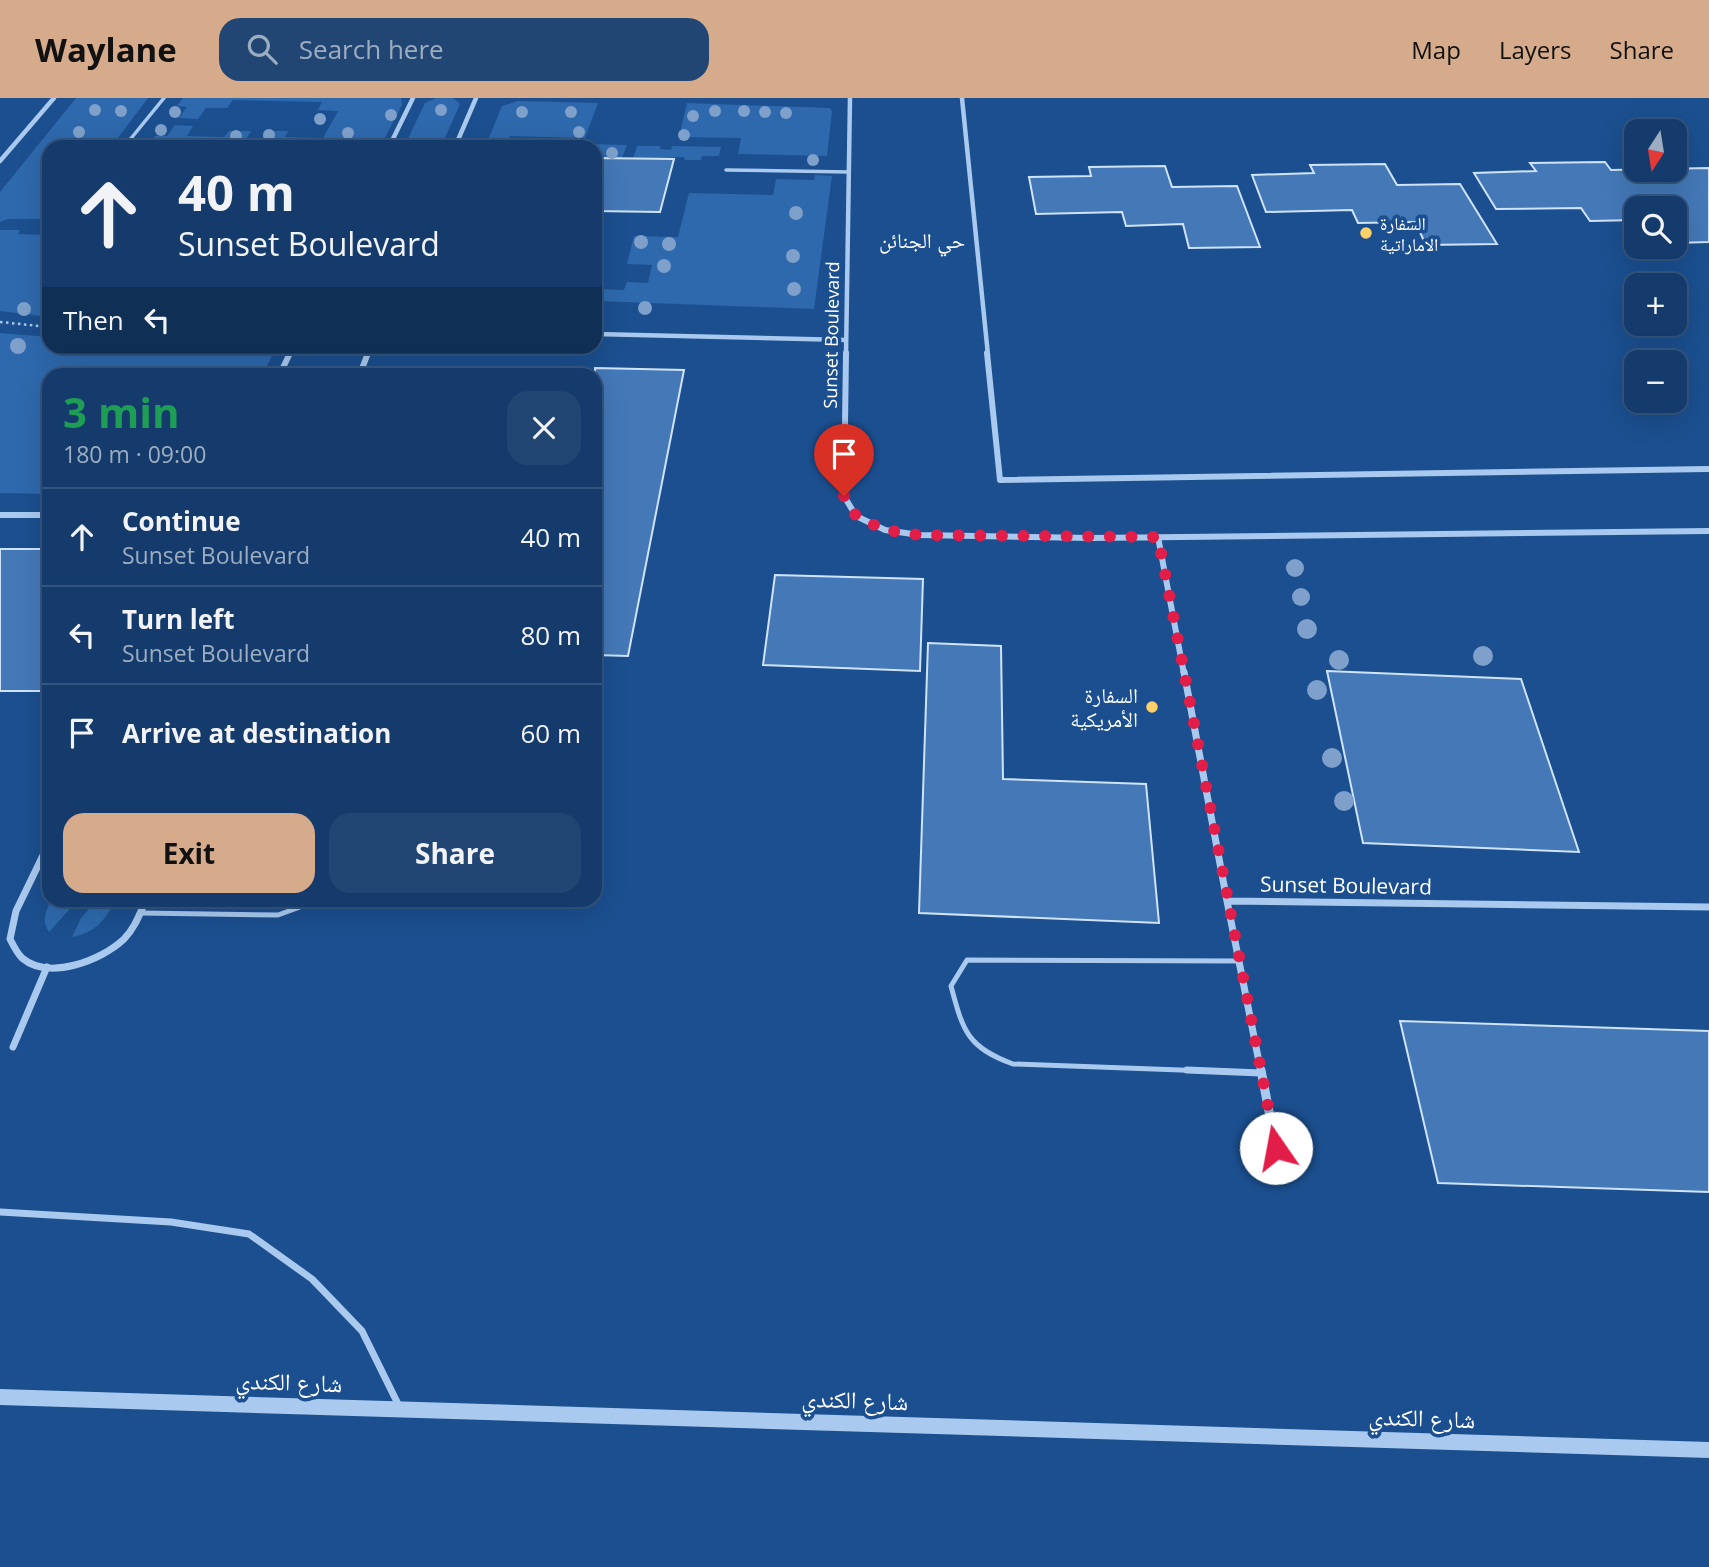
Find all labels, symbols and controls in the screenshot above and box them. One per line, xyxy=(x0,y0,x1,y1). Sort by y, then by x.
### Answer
search box xyxy=(219,18,709,81)
text: Waylane xyxy=(35,27,177,72)
icon: search xyxy=(243,30,281,68)
text: Search here xyxy=(299,31,444,67)
text: Map xyxy=(1411,33,1461,66)
text: Layers xyxy=(1499,33,1572,66)
text: Share xyxy=(1610,33,1674,66)
north arrow xyxy=(1624,119,1687,182)
map controls xyxy=(1624,119,1687,413)
text: 40 m xyxy=(178,159,295,225)
icon: ahead xyxy=(63,168,154,259)
button: search xyxy=(1624,196,1687,259)
place label: السفارة الاماراتية xyxy=(1380,211,1438,256)
text: Sunset Boulevard xyxy=(178,222,440,265)
marker: السفارة الاماراتية xyxy=(1358,225,1374,241)
district label: حي الجنائن xyxy=(879,226,965,257)
street label: Sunset Boulevard xyxy=(818,261,844,409)
button: + xyxy=(1624,273,1687,336)
icon: left xyxy=(138,301,176,339)
text: Then xyxy=(63,302,124,338)
button: − xyxy=(1624,350,1687,413)
text: 3 min xyxy=(63,383,180,440)
button: close xyxy=(507,391,581,465)
pin xyxy=(814,424,874,496)
icon: arrive xyxy=(825,435,863,473)
text: 180 m · 09:00 xyxy=(63,438,206,470)
text: Continue xyxy=(122,503,241,539)
icon: ahead xyxy=(63,518,101,556)
text: 40 m xyxy=(520,519,581,555)
text: Sunset Boulevard xyxy=(122,539,310,571)
text: Turn left xyxy=(122,601,234,637)
icon: left xyxy=(63,616,101,654)
text: 80 m xyxy=(520,617,581,653)
text: Sunset Boulevard xyxy=(122,637,310,669)
place label: السفارة الأمريكية xyxy=(1070,681,1138,733)
marker: السفارة الأمريكية xyxy=(1144,699,1160,715)
icon: arrive xyxy=(63,714,101,752)
text: Arrive at destination xyxy=(122,715,391,751)
text: 60 m xyxy=(520,715,581,751)
button: Exit xyxy=(63,813,315,893)
button: Share xyxy=(329,813,581,893)
street label: Sunset Boulevard xyxy=(1260,870,1432,900)
position arrow xyxy=(1239,1111,1313,1185)
street label: شارع الكندي xyxy=(235,1363,343,1403)
street label: شارع الكندي xyxy=(801,1381,909,1421)
street label: شارع الكندي xyxy=(1368,1399,1476,1439)

